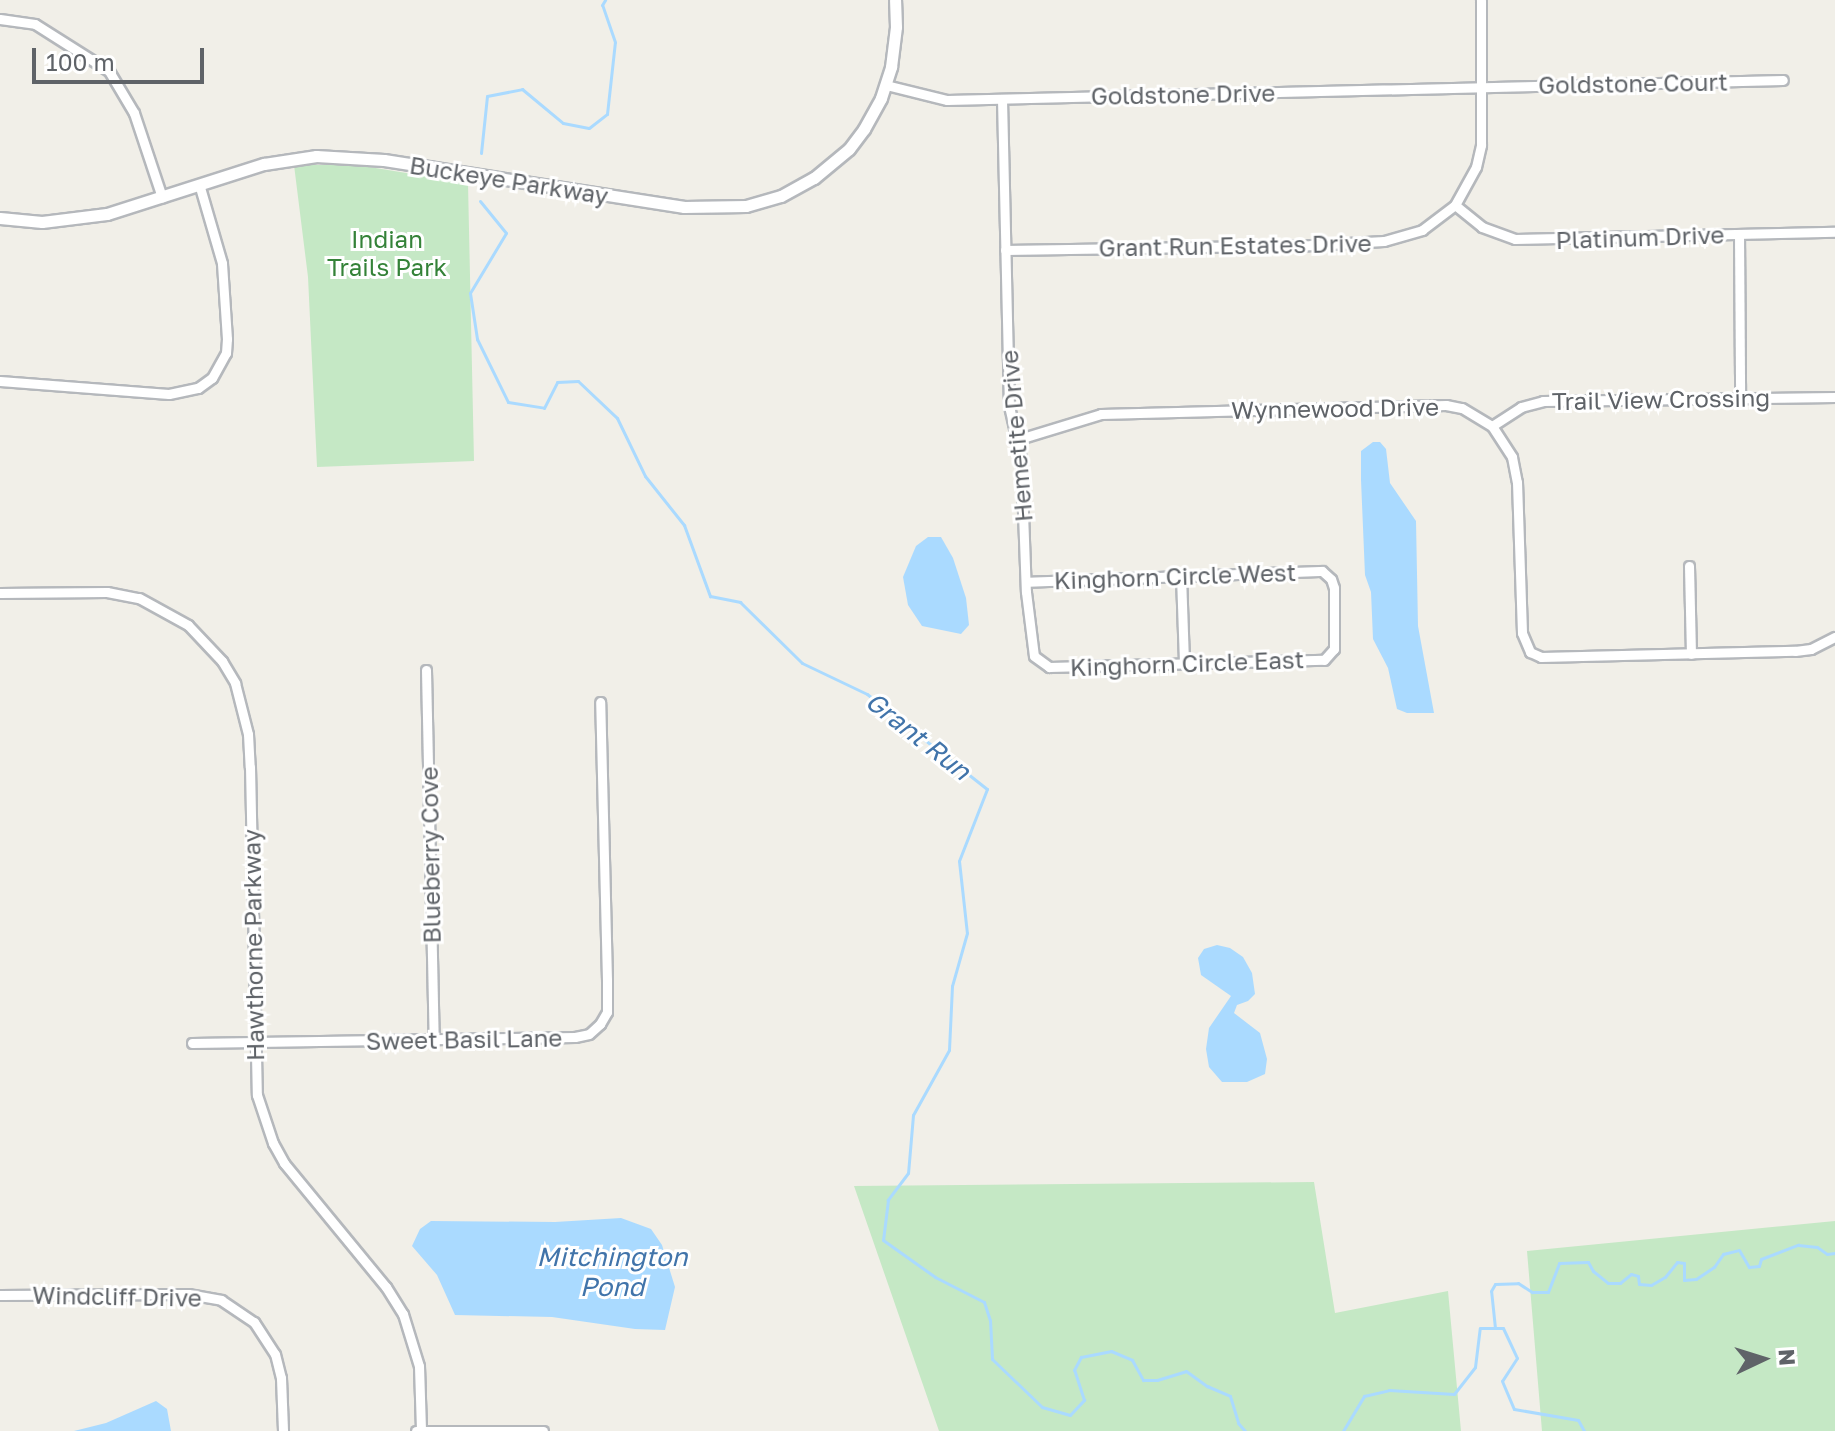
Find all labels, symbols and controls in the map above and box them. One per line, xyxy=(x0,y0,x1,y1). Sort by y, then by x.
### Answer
scale bar xyxy=(36,32,208,82)
text: 100 m xyxy=(46,47,115,76)
street label: Goldstone Court xyxy=(1538,67,1728,99)
street label: Goldstone Drive xyxy=(1091,78,1275,110)
street label: Buckeye Parkway xyxy=(408,150,610,210)
street label: Platinum Drive xyxy=(1555,220,1725,254)
park label: Indian Trails Park xyxy=(327,225,447,281)
street label: Grant Run Estates Drive xyxy=(1098,228,1372,262)
street label: Hemetite Drive xyxy=(994,349,1038,523)
street label: Trail View Crossing xyxy=(1552,383,1770,415)
street label: Wynnewood Drive xyxy=(1231,392,1439,424)
street label: Kinghorn Circle West xyxy=(1053,557,1297,595)
street label: Kinghorn Circle East xyxy=(1069,645,1305,681)
water label: Grant Run xyxy=(859,685,977,787)
street label: Blueberry Cove xyxy=(414,766,446,944)
street label: Hawthorne Parkway xyxy=(237,829,269,1061)
street label: Sweet Basil Lane xyxy=(366,1023,562,1055)
water label: Mitchington Pond xyxy=(537,1241,687,1302)
street label: Windcliff Drive xyxy=(32,1280,202,1312)
north arrow xyxy=(1723,1319,1803,1399)
text: N xyxy=(1773,1348,1801,1367)

